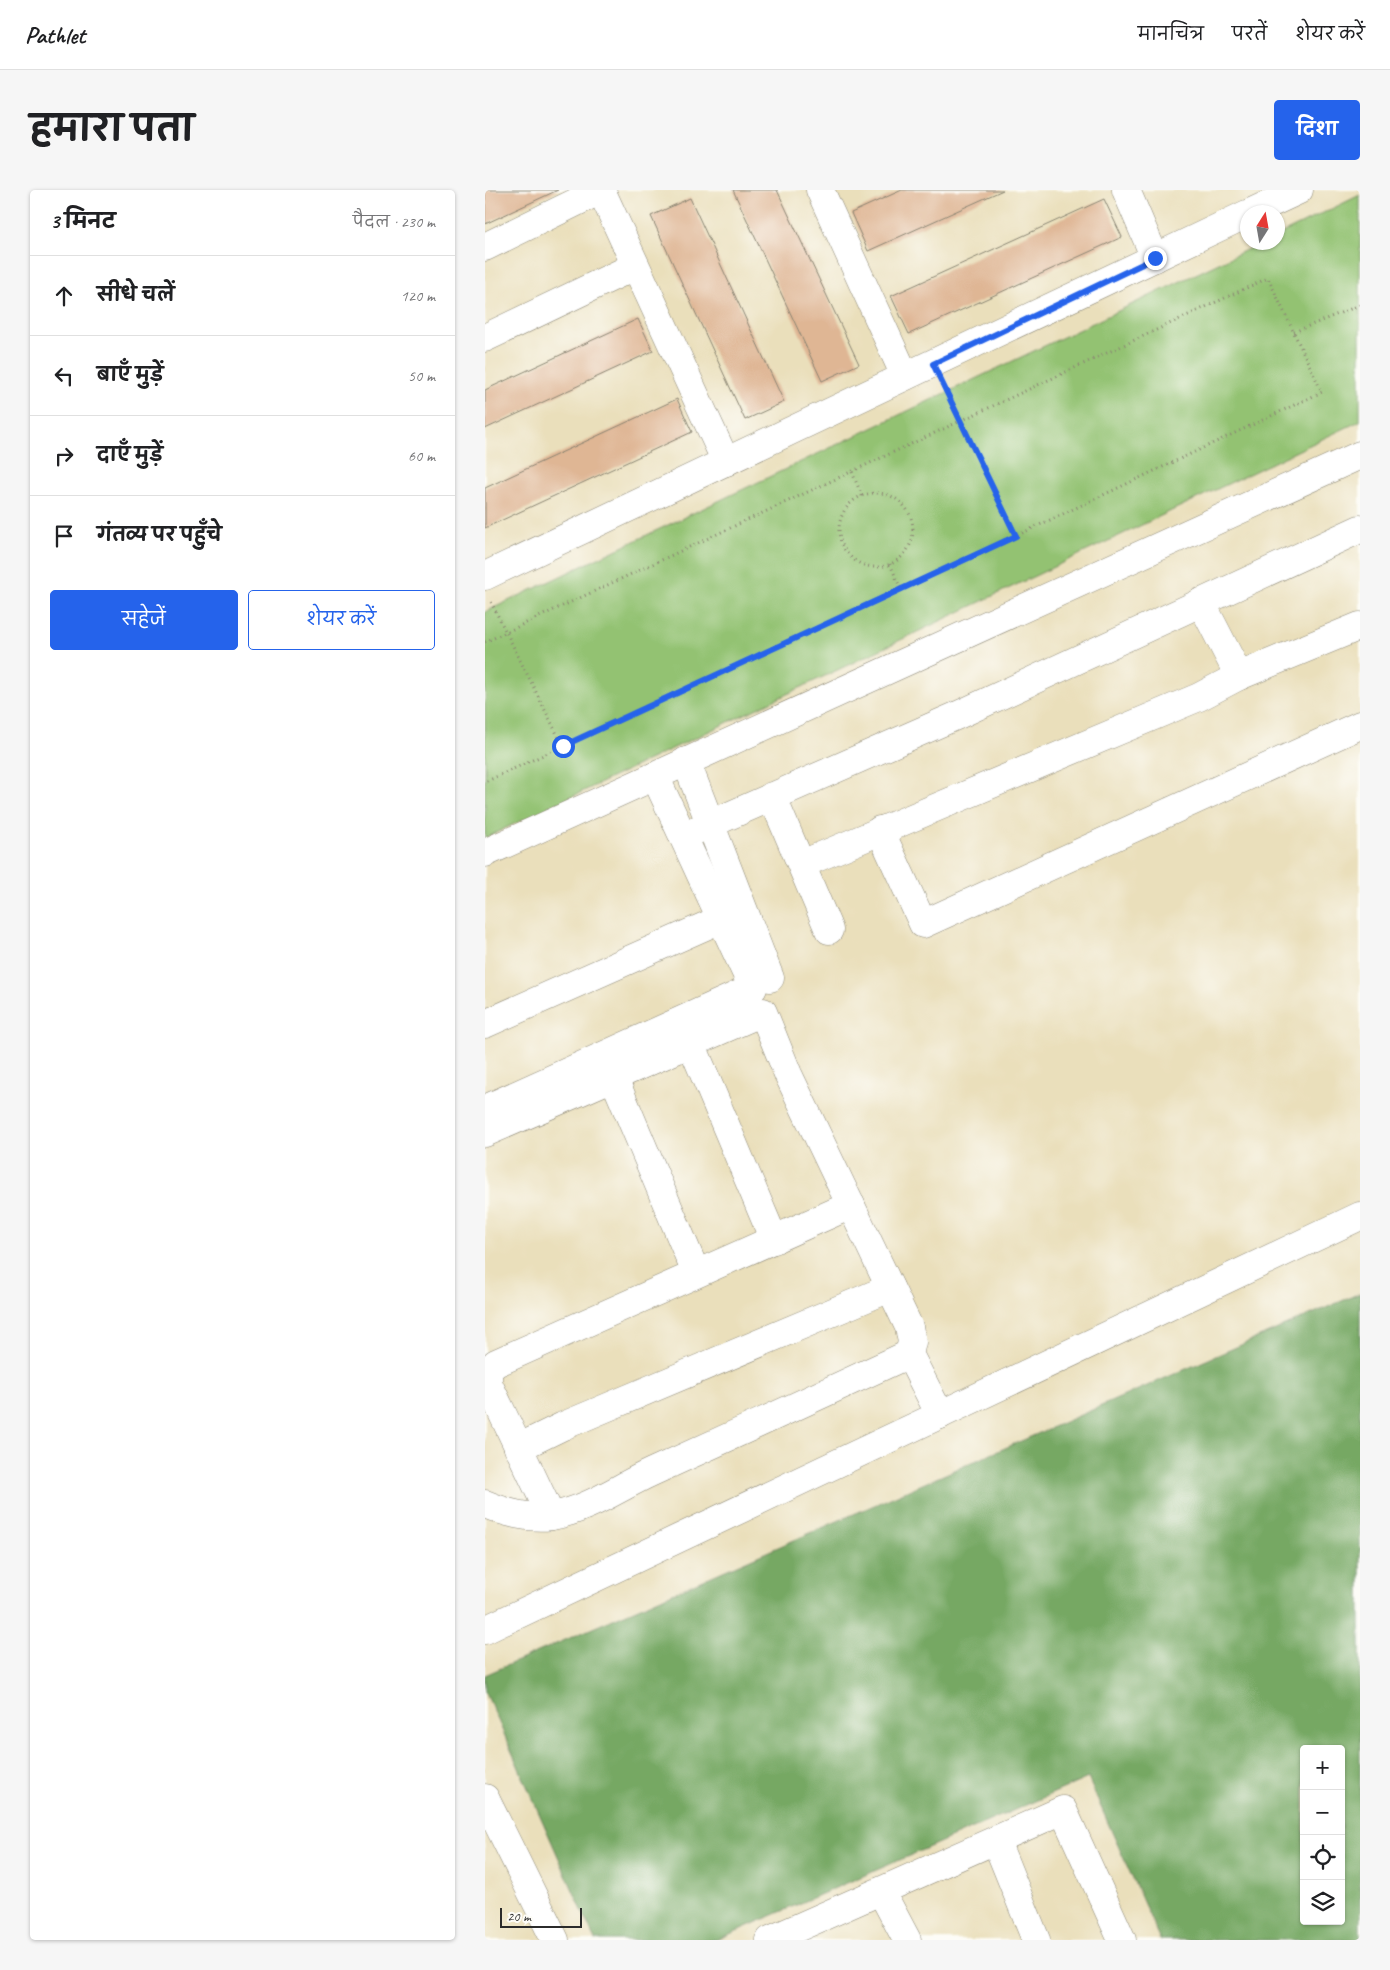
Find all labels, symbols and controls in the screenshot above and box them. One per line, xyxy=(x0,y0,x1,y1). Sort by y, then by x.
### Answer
text: Pathlet xyxy=(25,20,85,50)
text: मानचित्र xyxy=(1138,23,1204,45)
text: परतें xyxy=(1232,23,1267,45)
text: शेयर करें xyxy=(1295,23,1365,45)
button: दिशा xyxy=(1274,100,1360,160)
text: हमारा पता xyxy=(30,106,194,151)
north arrow xyxy=(1240,205,1285,250)
text: 3 मिनट xyxy=(50,208,116,234)
text: पैदल · 230 m xyxy=(353,212,435,232)
route end xyxy=(1144,247,1167,270)
icon: ahead xyxy=(50,282,78,310)
text: सीधे चलें xyxy=(97,283,175,307)
text: 120 m xyxy=(401,286,435,306)
icon: left xyxy=(50,362,78,390)
text: बाएँ मुड़ें xyxy=(97,363,163,387)
text: 50 m xyxy=(408,366,435,386)
icon: right xyxy=(50,442,78,470)
text: दाएँ मुड़ें xyxy=(97,443,163,467)
text: 60 m xyxy=(408,446,435,466)
icon: arrive xyxy=(50,522,78,550)
text: गंतव्य पर पहुँचे xyxy=(97,523,222,547)
button: सहेजें xyxy=(50,590,238,650)
button: शेयर करें xyxy=(248,590,435,650)
route start xyxy=(552,735,575,758)
map controls xyxy=(1300,1745,1345,1925)
button: + xyxy=(1300,1745,1345,1790)
button: − xyxy=(1300,1790,1345,1835)
button: locate xyxy=(1300,1835,1345,1880)
button: layers xyxy=(1300,1880,1345,1925)
scale bar xyxy=(500,1905,583,1928)
text: 20 m xyxy=(507,1908,531,1925)

